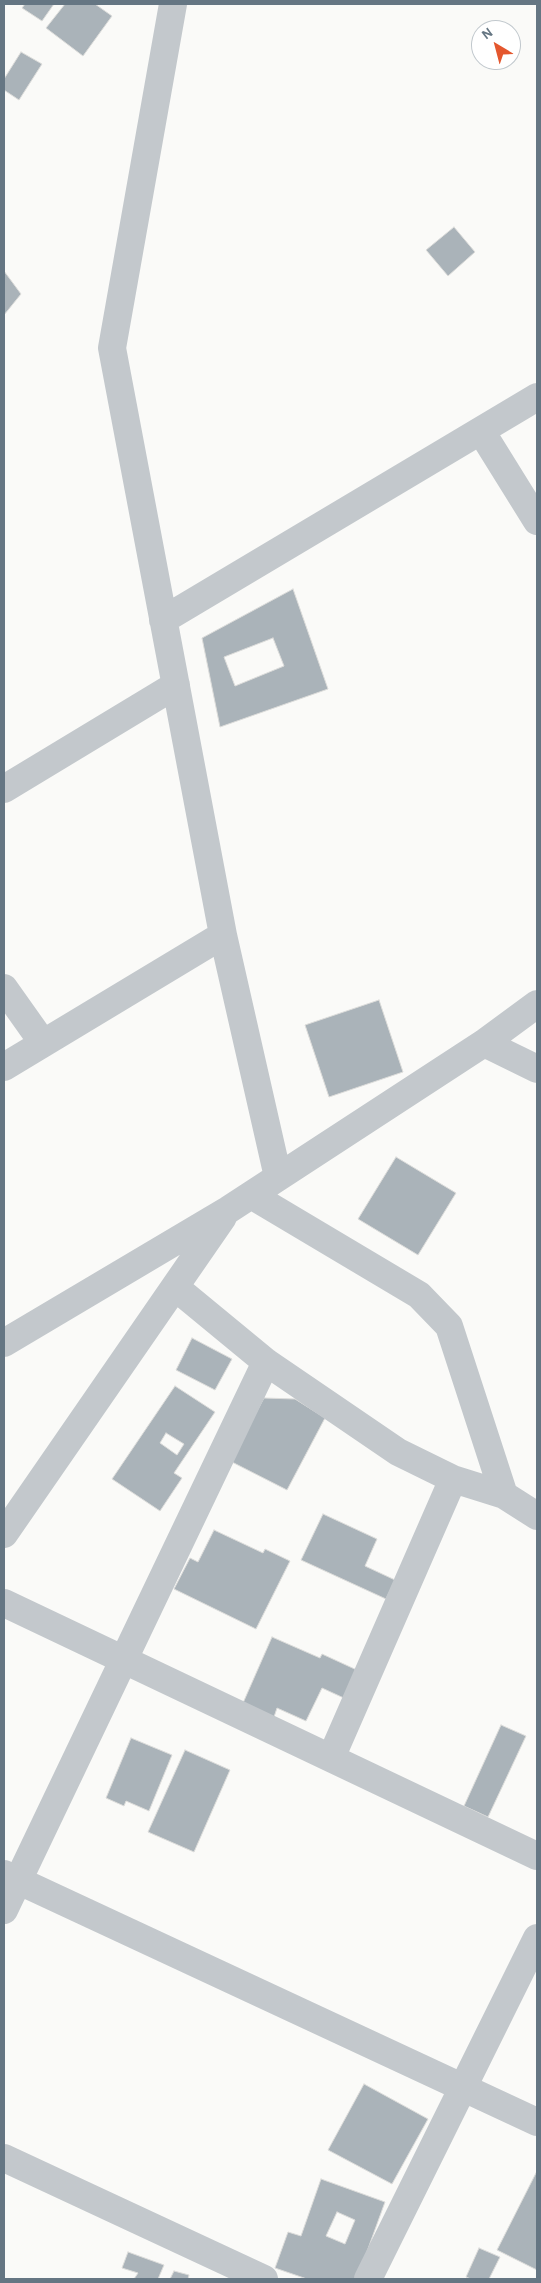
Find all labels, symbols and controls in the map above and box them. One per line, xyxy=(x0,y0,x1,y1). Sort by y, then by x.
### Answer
north arrow xyxy=(471,20,521,70)
text: N xyxy=(479,25,496,42)

